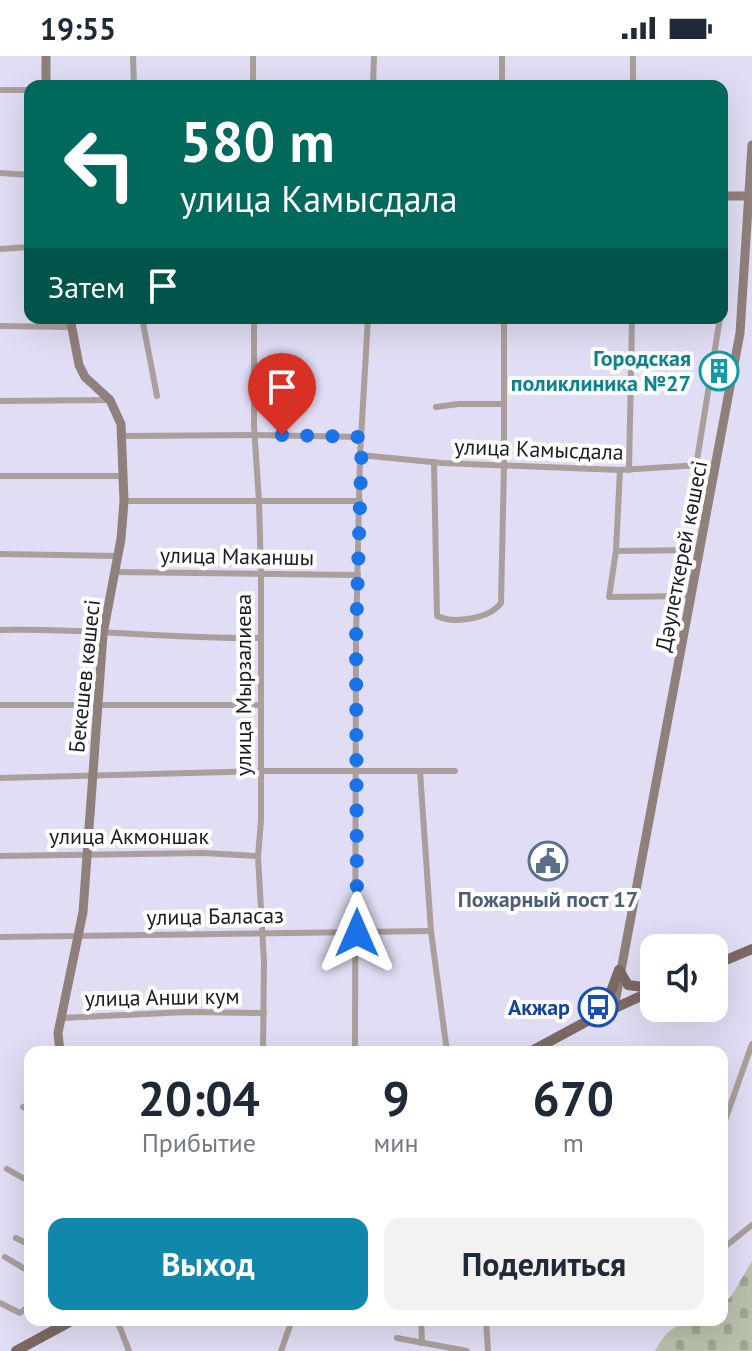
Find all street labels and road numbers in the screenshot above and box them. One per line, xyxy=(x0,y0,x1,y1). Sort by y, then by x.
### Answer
street label: улица Камысдала xyxy=(454,432,624,466)
street label: Дәулеткерей көшесі xyxy=(649,458,713,654)
street label: улица Маканшы xyxy=(160,541,314,571)
street label: улица Мырзалиева xyxy=(229,594,257,776)
street label: Бекешев көшесі xyxy=(62,598,106,754)
street label: улица Акмоншак xyxy=(49,822,209,850)
street label: улица Баласаз xyxy=(146,901,284,931)
street label: улица Анши кум xyxy=(84,982,240,1012)

